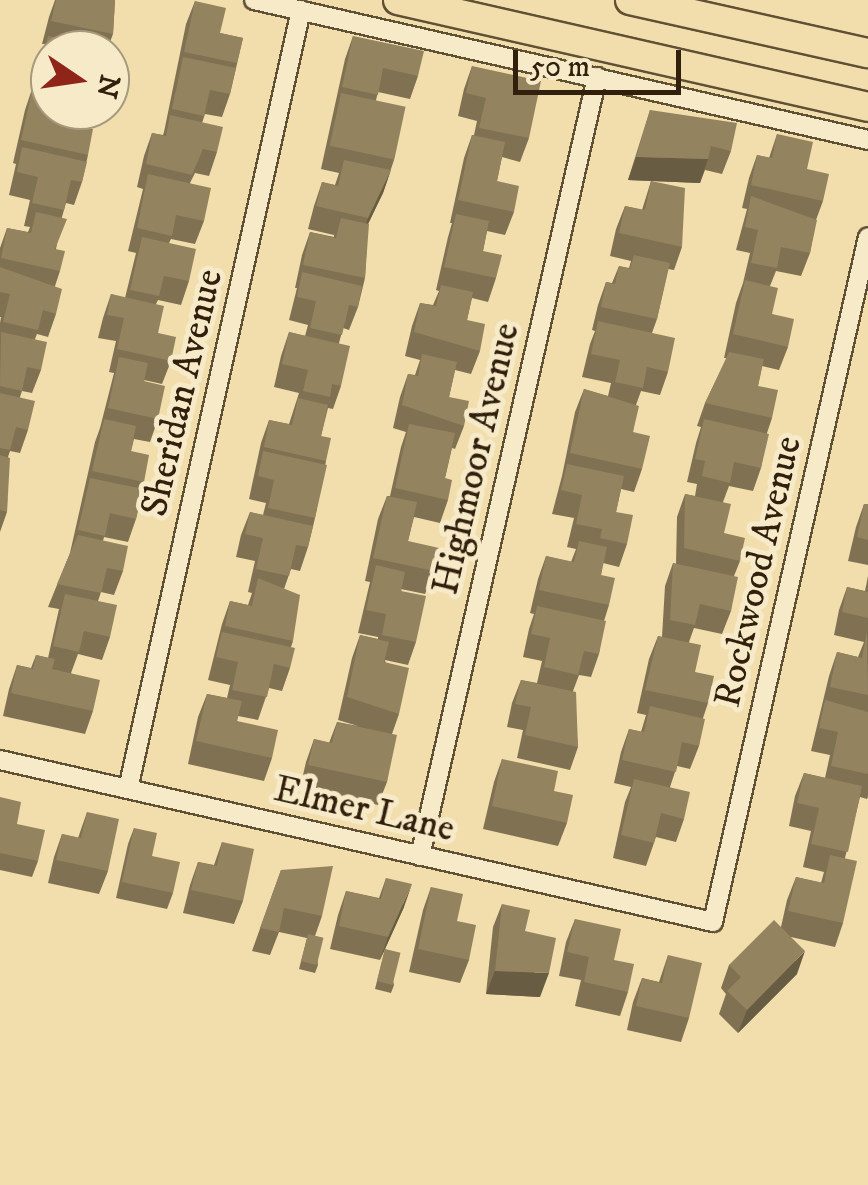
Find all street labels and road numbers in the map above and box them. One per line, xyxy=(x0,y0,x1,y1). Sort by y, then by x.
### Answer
street label: Sheridan Avenue xyxy=(132,265,234,521)
street label: Highmoor Avenue xyxy=(424,319,530,599)
street label: Rockwood Avenue xyxy=(706,432,812,712)
street label: Elmer Lane xyxy=(269,767,459,853)

